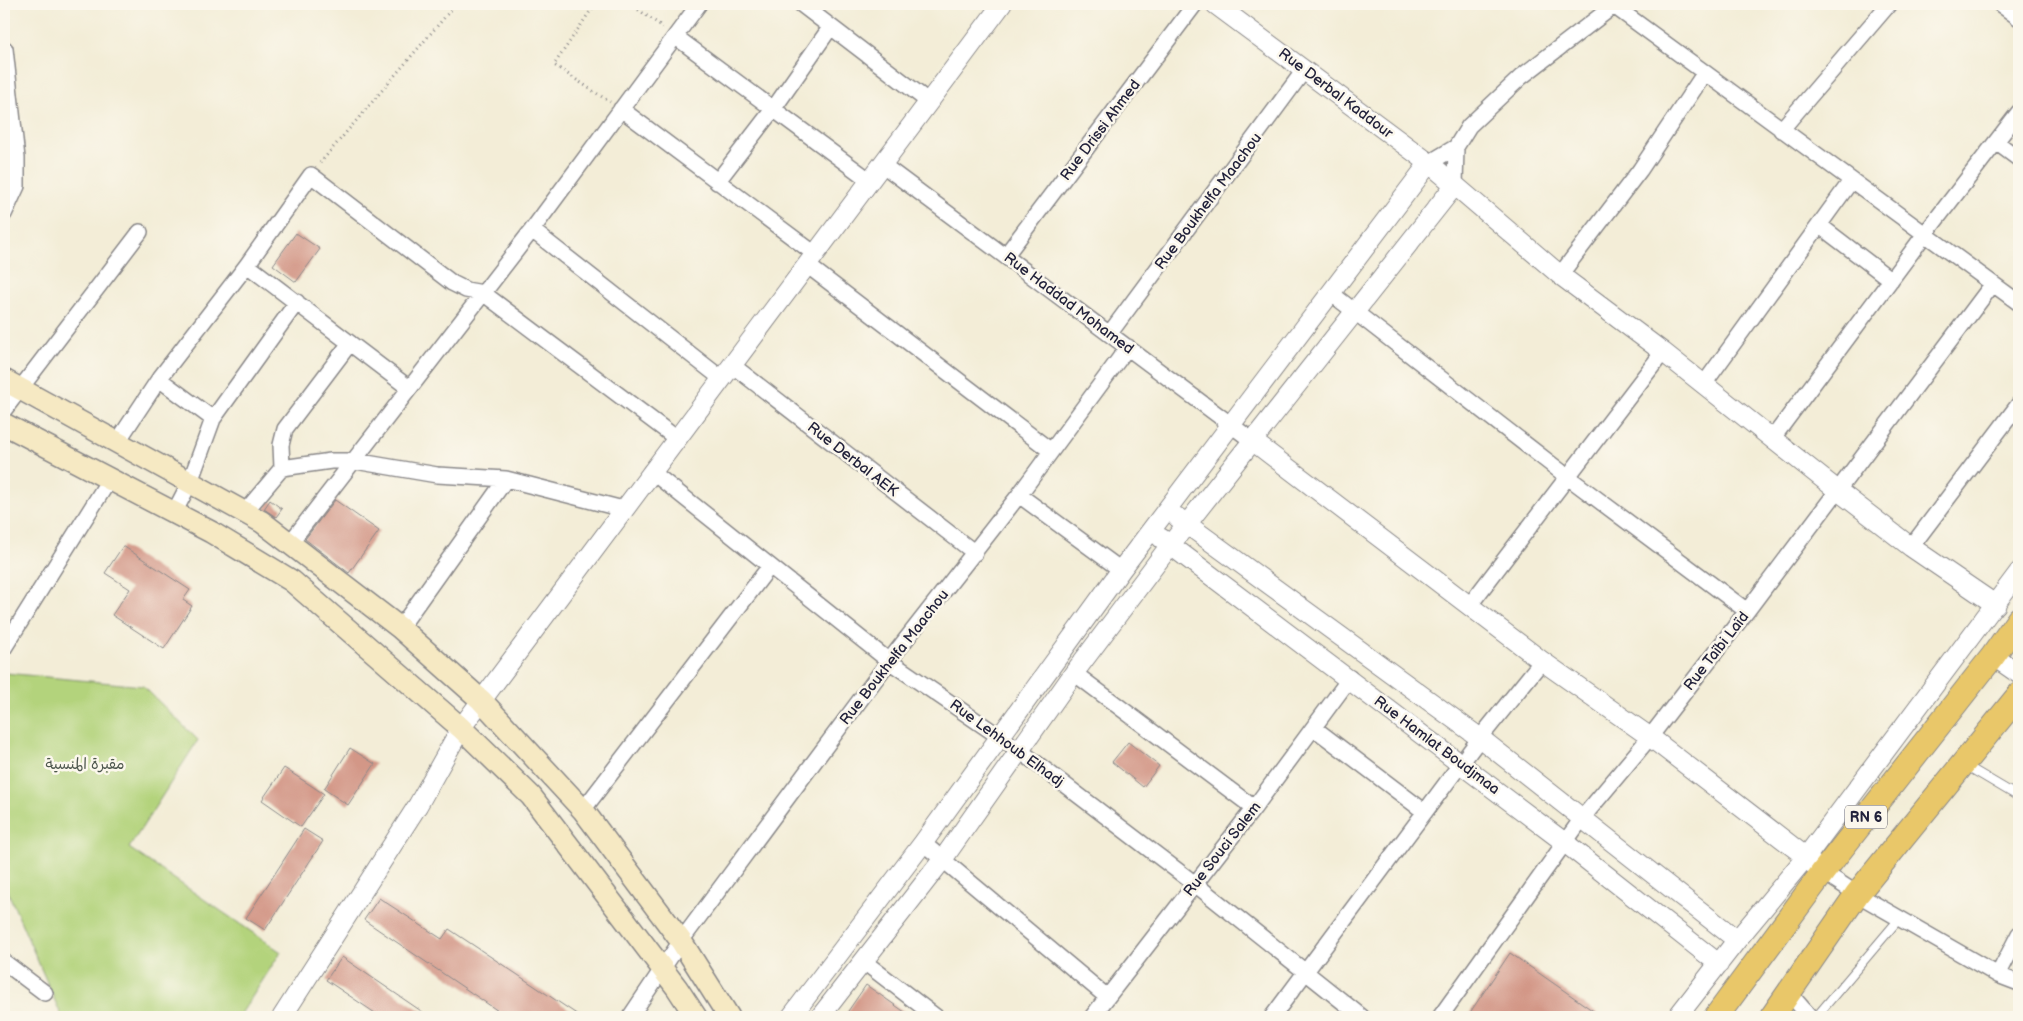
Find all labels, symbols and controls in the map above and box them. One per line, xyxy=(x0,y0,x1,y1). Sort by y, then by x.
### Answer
street label: Rue Derbal Kaddour xyxy=(1275,44,1397,143)
street label: Rue Drissi Ahmed xyxy=(1056,76,1145,185)
street label: Rue Boukhelfa Maachou xyxy=(1151,129,1266,273)
street label: Rue Haddad Mohamed xyxy=(1000,248,1137,359)
street label: Rue Derbal AEK xyxy=(803,418,902,501)
street label: Rue Boukhelfa Maachou xyxy=(836,586,953,729)
street label: Rue Taïbi Laïd xyxy=(1680,608,1753,695)
street label: Rue Hamlat Boudjmaa xyxy=(1370,692,1503,799)
street label: Rue Lehhoub Elhadj xyxy=(946,695,1068,791)
park label: مقبرة المنسية xyxy=(46,755,124,774)
street label: Rue Souci Salem xyxy=(1180,798,1265,900)
road number: RN 6 xyxy=(1845,806,1887,829)

